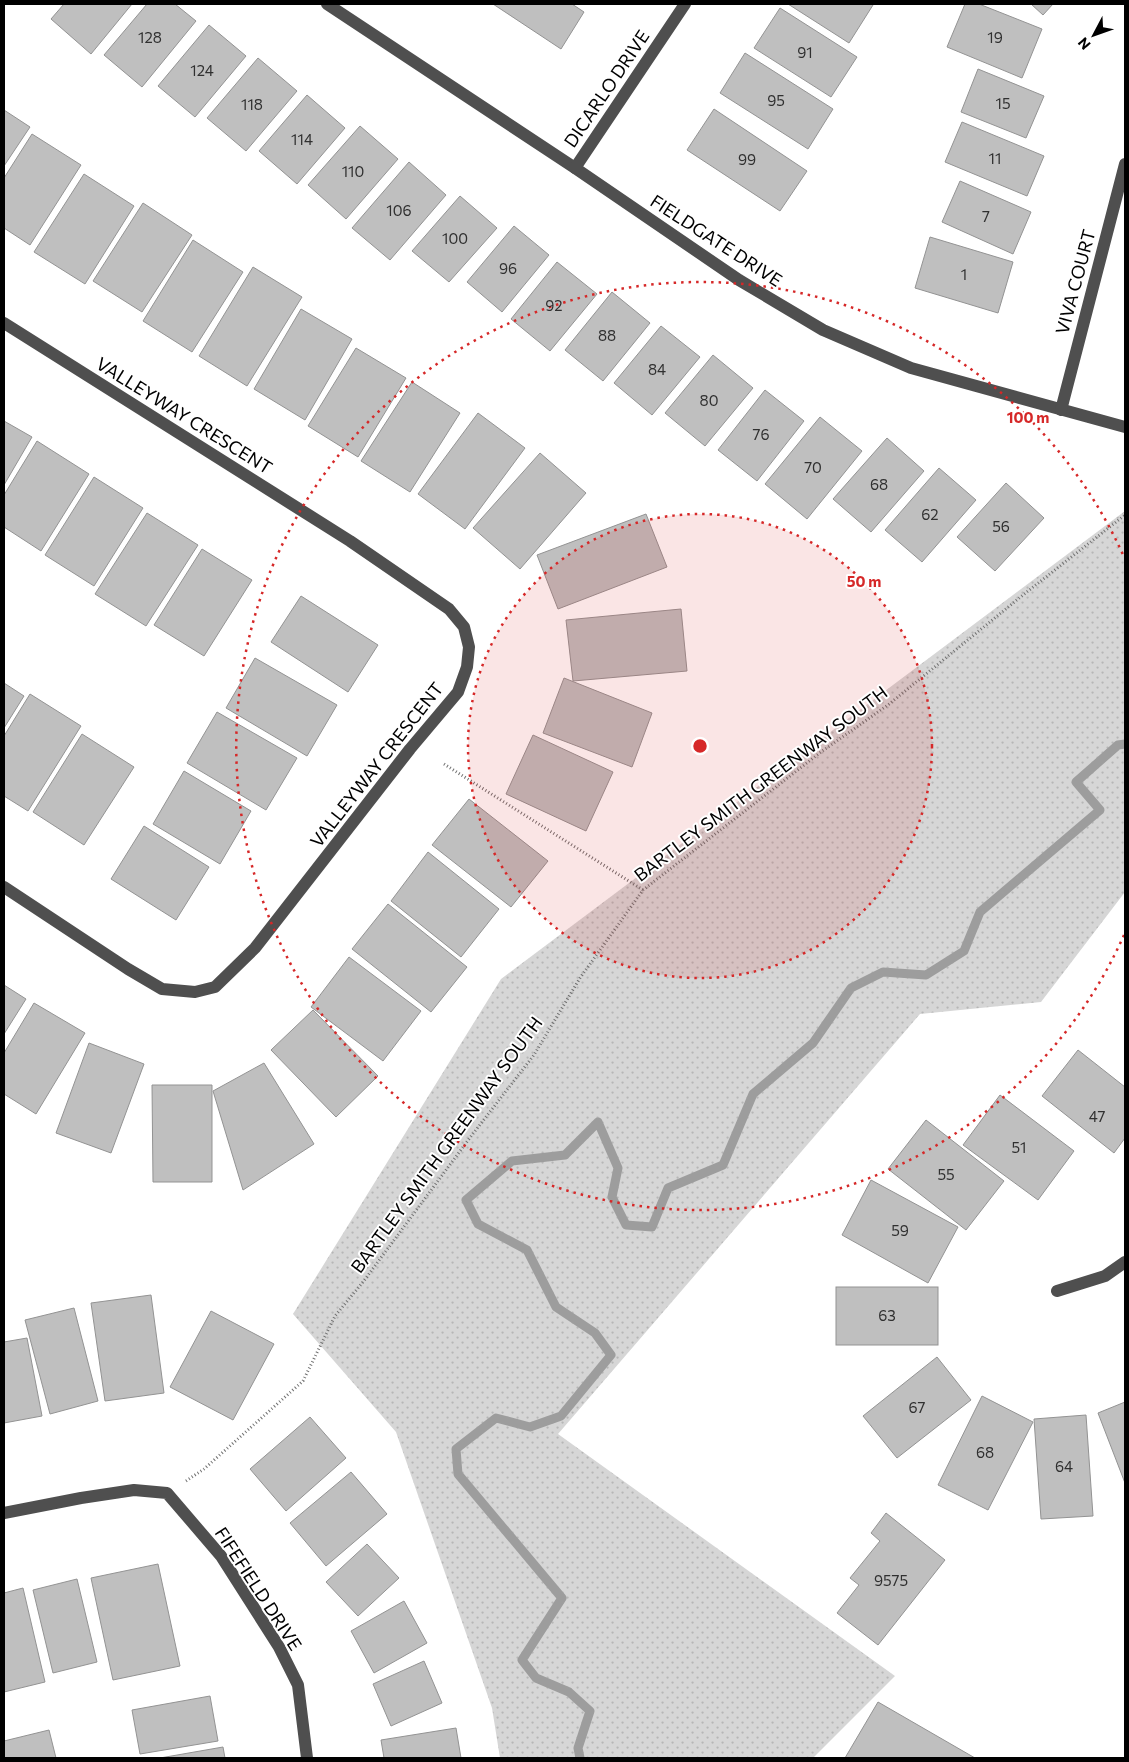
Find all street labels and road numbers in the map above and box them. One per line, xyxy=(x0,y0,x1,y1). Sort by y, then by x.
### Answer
street label: DICARLO DRIVE xyxy=(559,26,653,151)
street label: FIELDGATE DRIVE xyxy=(647,189,787,291)
street label: VIVA COURT xyxy=(1050,227,1100,337)
street label: VALLEYWAY CRESCENT xyxy=(92,352,277,478)
street label: VALLEYWAY CRESCENT xyxy=(305,677,447,851)
street label: BARTLEY SMITH GREENWAY SOUTH xyxy=(629,681,891,886)
street label: BARTLEY SMITH GREENWAY SOUTH xyxy=(346,1012,547,1277)
street label: FIFEFIELD DRIVE xyxy=(211,1523,307,1654)

